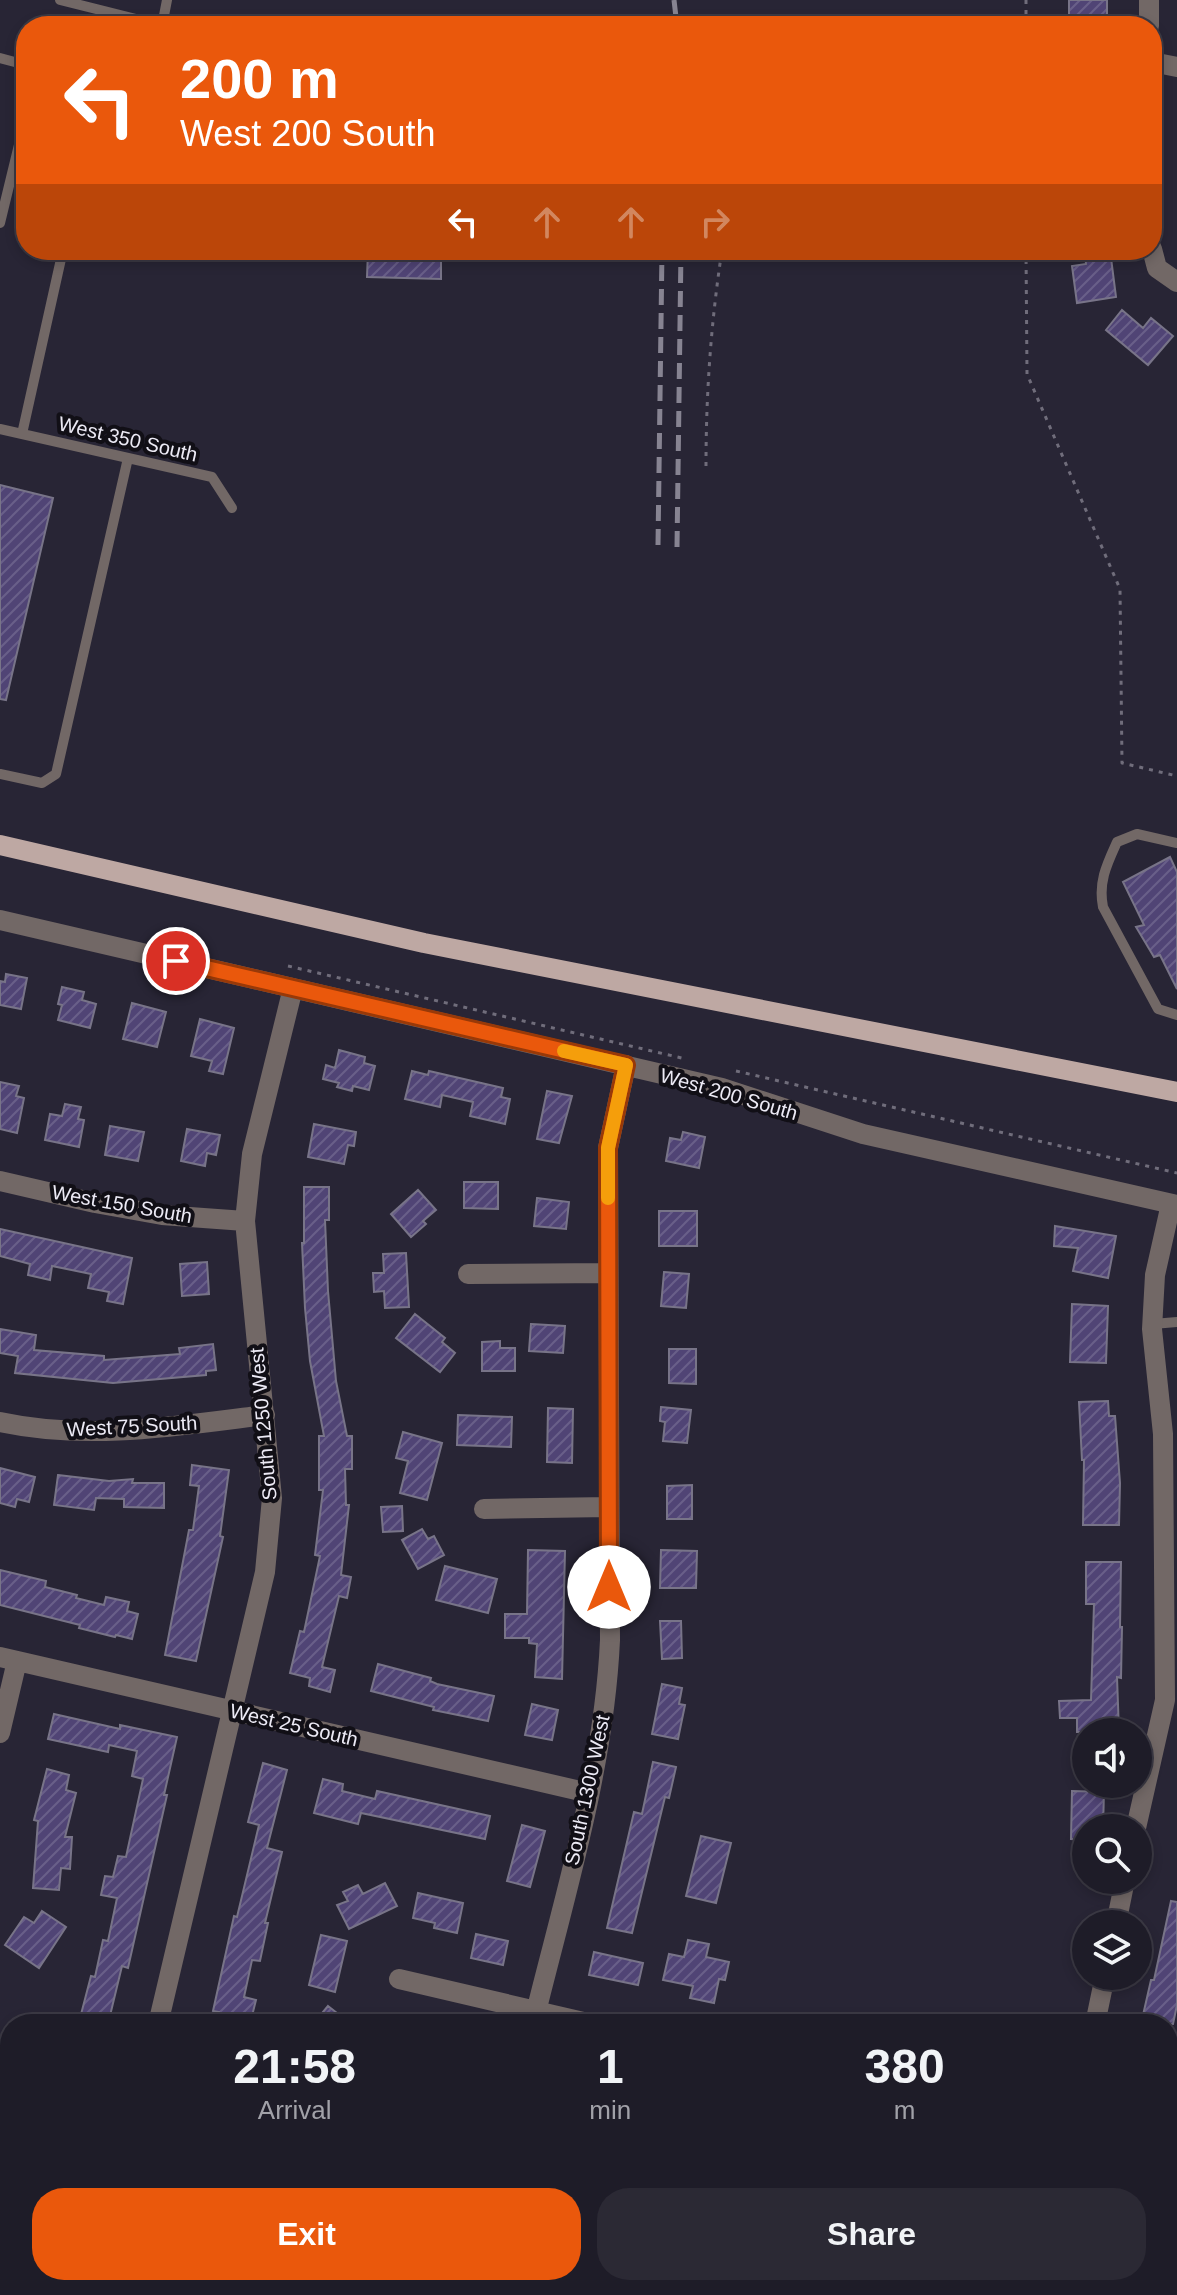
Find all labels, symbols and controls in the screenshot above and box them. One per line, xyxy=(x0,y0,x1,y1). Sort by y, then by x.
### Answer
text: 200 m xyxy=(180,47,339,110)
icon: left xyxy=(48,48,152,152)
text: West 200 South xyxy=(180,113,436,154)
icon: left xyxy=(441,200,485,244)
icon: ahead xyxy=(525,200,569,244)
icon: ahead xyxy=(609,200,653,244)
icon: right xyxy=(693,200,737,244)
street label: West 350 South xyxy=(56,412,200,466)
pin xyxy=(142,927,210,995)
icon: arrive xyxy=(154,939,198,983)
street label: West 200 South xyxy=(658,1064,800,1124)
street label: West 150 South xyxy=(50,1181,194,1227)
street label: South 1250 West xyxy=(245,1346,281,1501)
street label: West 75 South xyxy=(66,1412,198,1440)
position arrow xyxy=(567,1545,651,1629)
street label: West 25 South xyxy=(228,1700,360,1750)
street label: South 1300 West xyxy=(560,1712,614,1867)
map controls xyxy=(1072,1718,1152,1990)
button: sound xyxy=(1072,1718,1152,1798)
button: search xyxy=(1072,1814,1152,1894)
button: layers xyxy=(1072,1910,1152,1990)
text: 21:58 xyxy=(233,2040,356,2093)
text: 1 xyxy=(597,2040,624,2093)
text: 380 xyxy=(865,2040,945,2093)
text: Arrival xyxy=(258,2095,332,2125)
text: min xyxy=(589,2095,631,2125)
text: m xyxy=(894,2095,915,2125)
button: Exit xyxy=(32,2188,581,2280)
button: Share xyxy=(597,2188,1146,2280)

